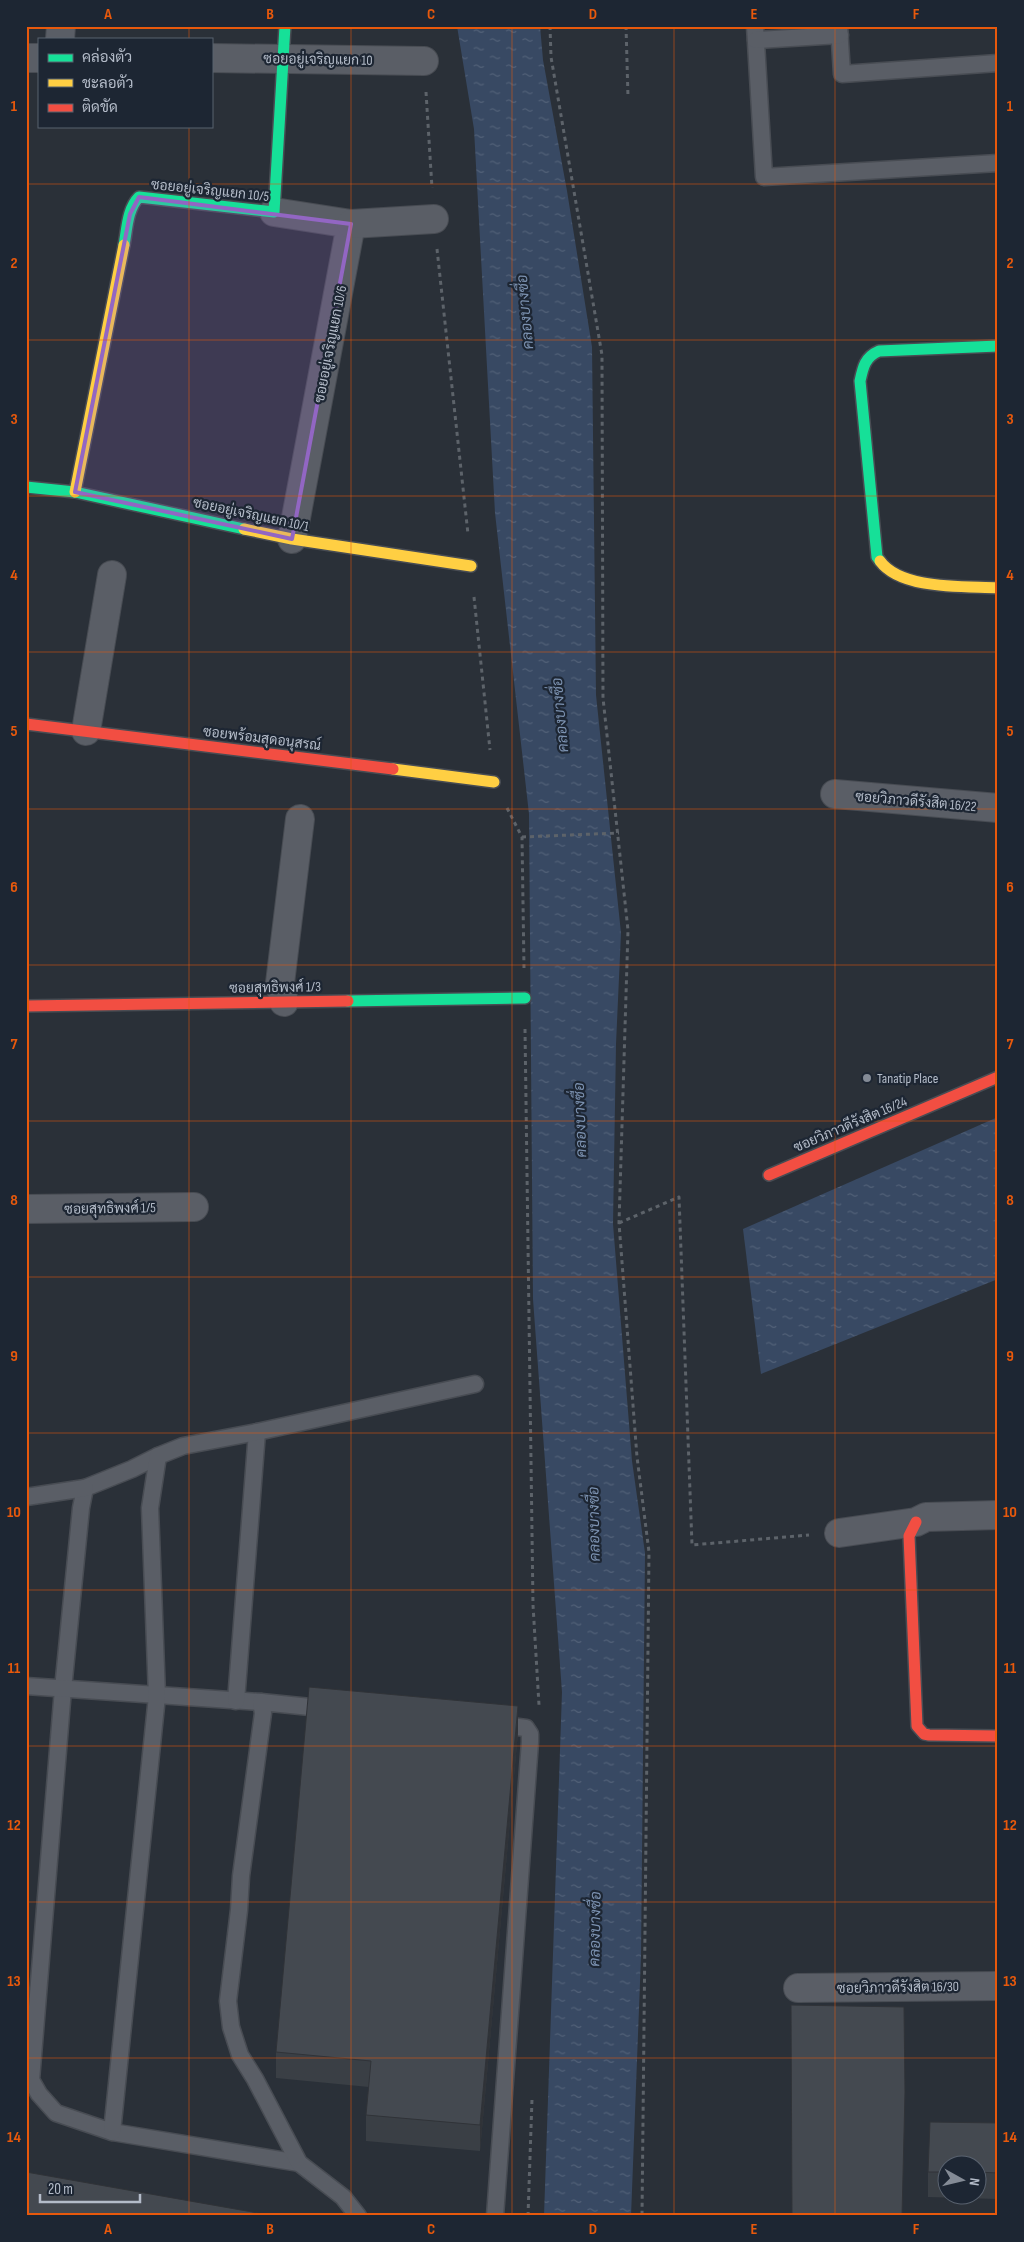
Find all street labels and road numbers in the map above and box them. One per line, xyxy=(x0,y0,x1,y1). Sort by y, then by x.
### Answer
street label: ซอยอยู่เจริญแยก 10 xyxy=(263,50,373,70)
street label: ซอยอยู่เจริญแยก 10/5 xyxy=(150,176,270,206)
street label: ซอยอยู่เจริญแยก 10/6 xyxy=(311,284,351,404)
street label: ซอยอยู่เจริญแยก 10/1 xyxy=(191,494,311,536)
street label: ซอยพร้อมสุดอนุสรณ์ xyxy=(202,722,322,755)
street label: ซอยวิภาวดีรังสิต 16/22 xyxy=(855,787,978,815)
street label: ซอยสุทธิพงศ์ 1/3 xyxy=(229,977,321,998)
street label: ซอยวิภาวดีรังสิต 16/24 xyxy=(791,1092,910,1156)
street label: ซอยสุทธิพงศ์ 1/5 xyxy=(64,1198,156,1219)
street label: ซอยวิภาวดีรังสิต 16/30 xyxy=(837,1977,959,1997)

